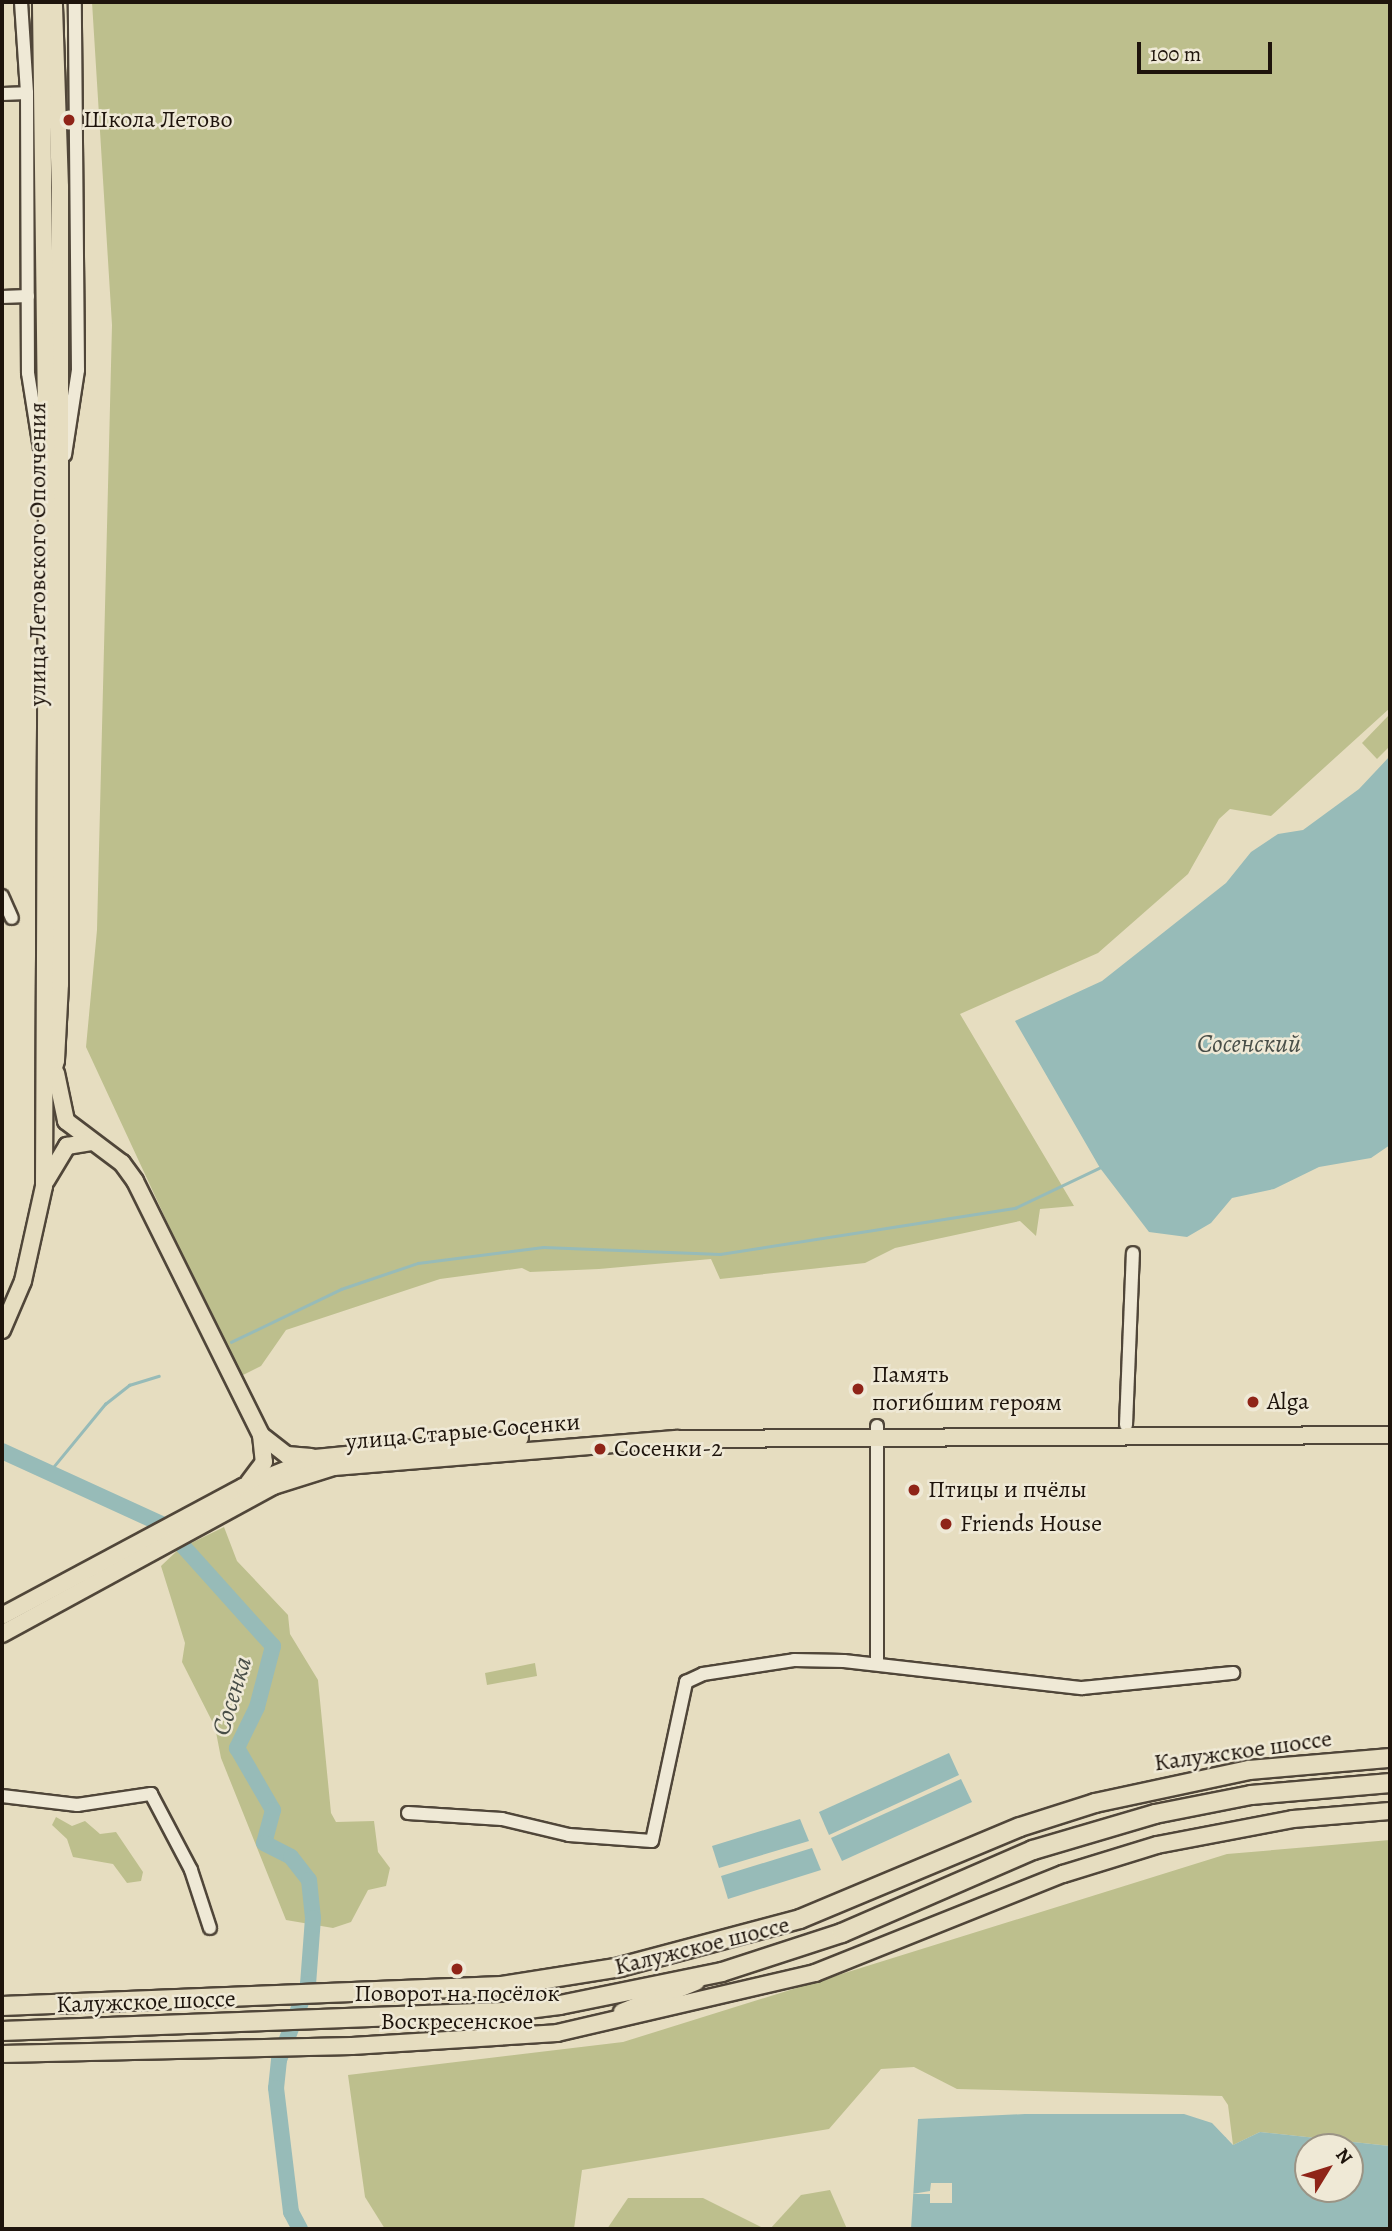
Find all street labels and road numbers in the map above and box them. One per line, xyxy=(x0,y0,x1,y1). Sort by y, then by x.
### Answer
street label: улица Летовского Ополчения xyxy=(24,402,52,706)
street label: улица Старые Сосенки xyxy=(345,1407,581,1457)
street label: Калужское шоссе xyxy=(1152,1724,1334,1778)
street label: Калужское шоссе xyxy=(611,1910,793,1982)
street label: Калужское шоссе xyxy=(56,1984,236,2020)

